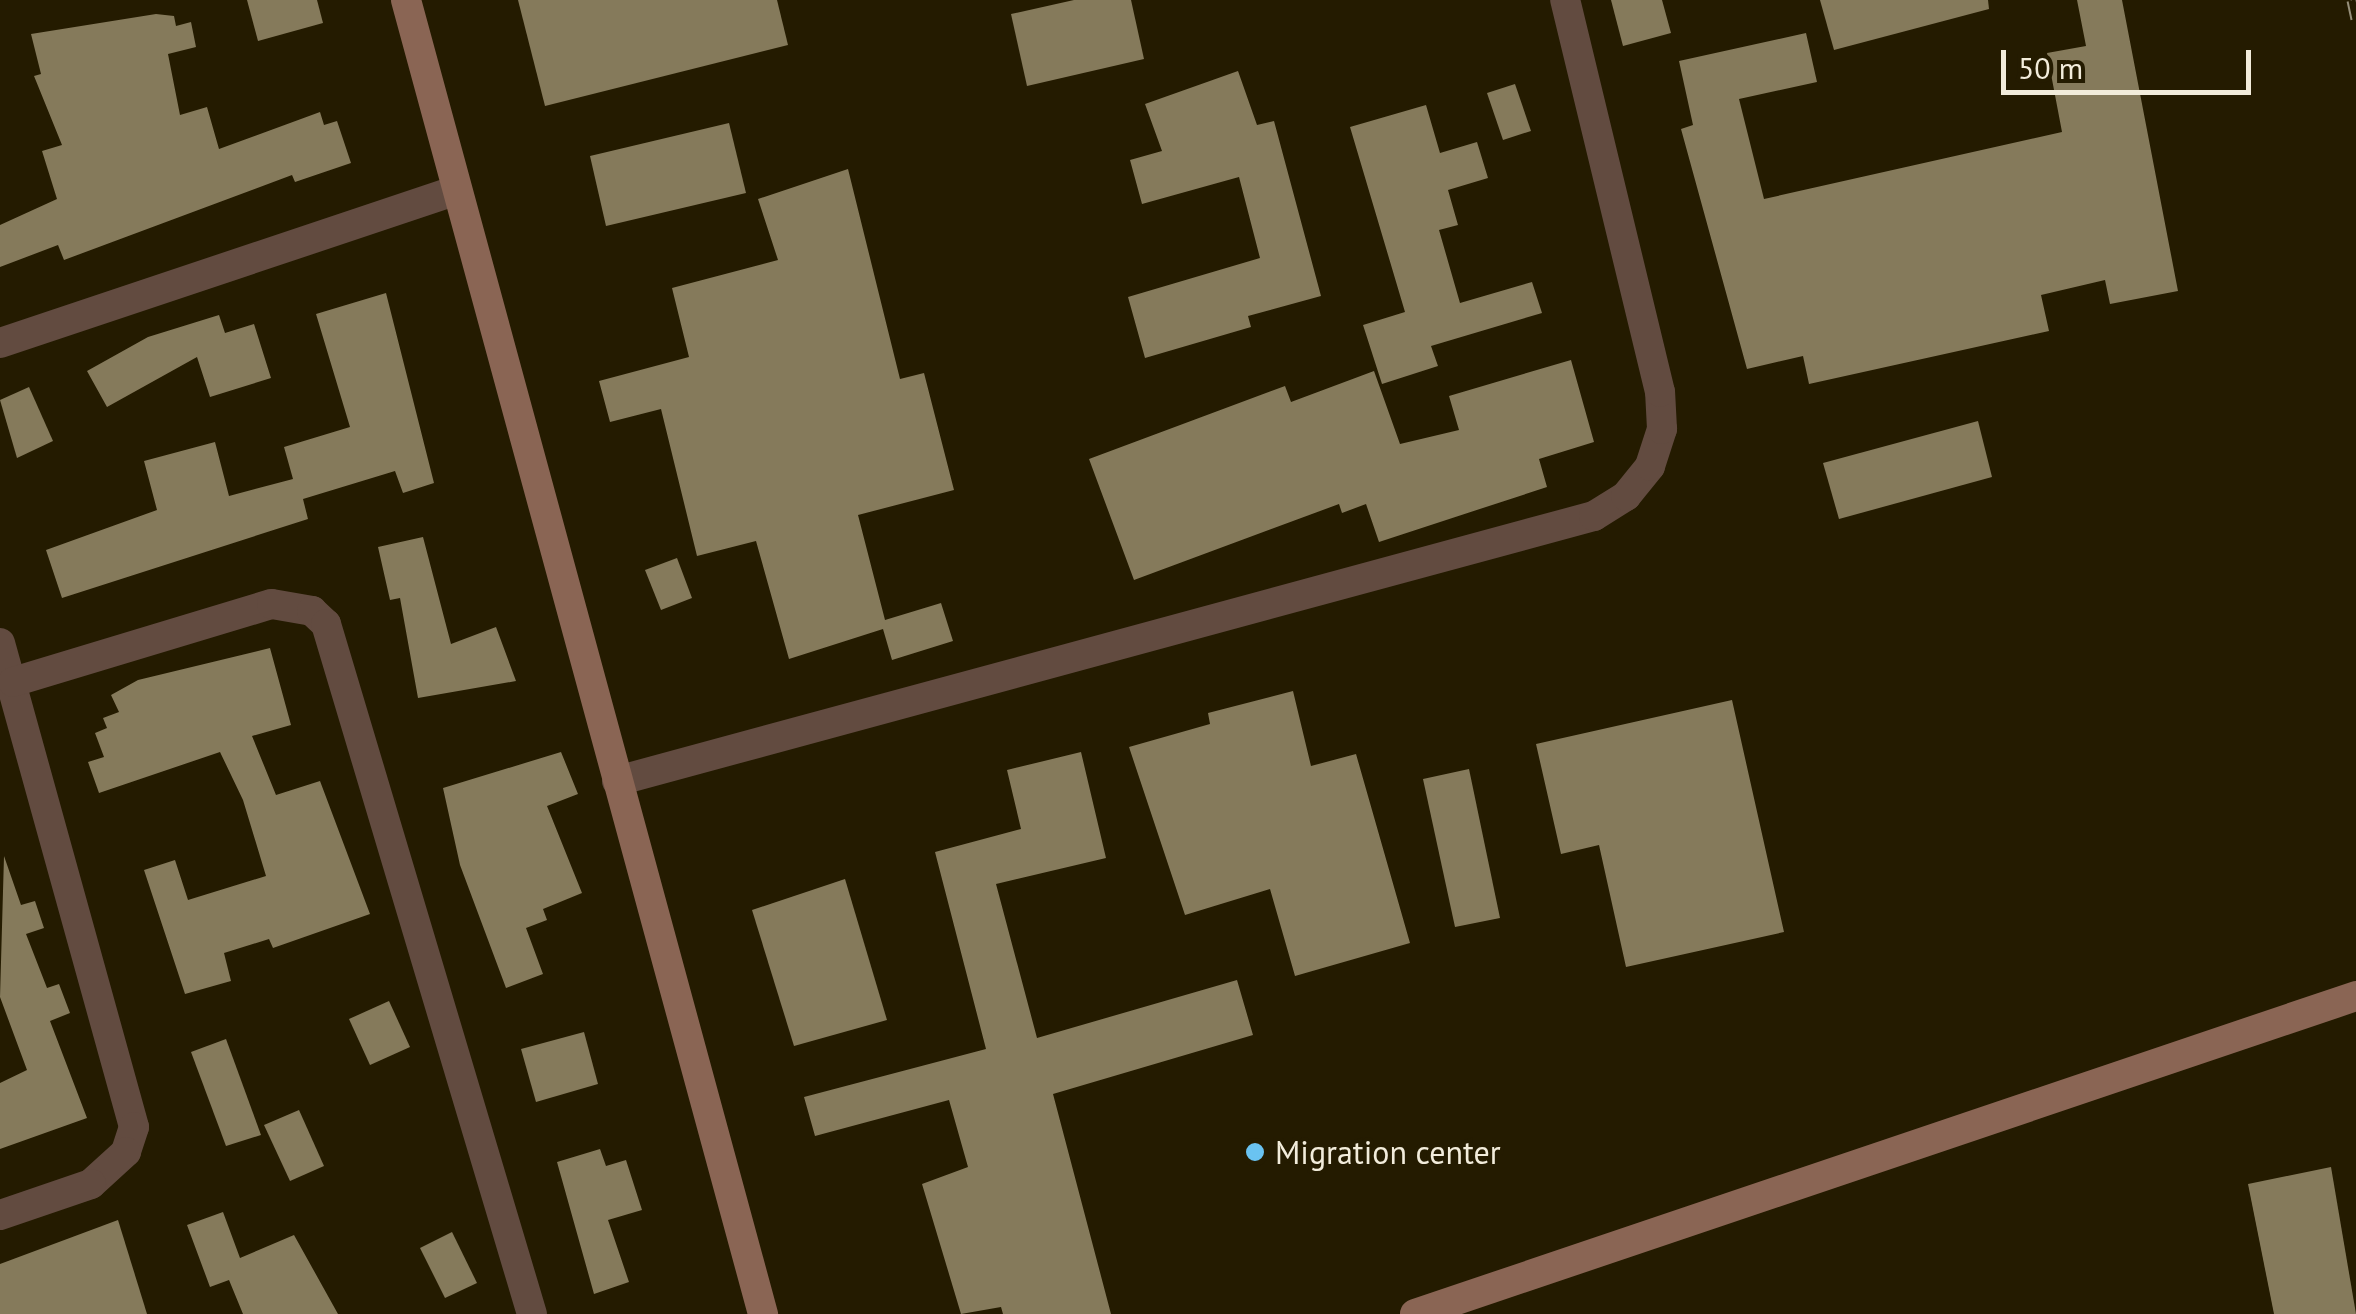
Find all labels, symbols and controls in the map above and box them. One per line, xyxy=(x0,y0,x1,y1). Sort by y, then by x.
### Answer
scale bar xyxy=(2006,30,2256,92)
text: 50 m xyxy=(2018,48,2083,87)
place label: Migration center xyxy=(1275,1133,1501,1171)
marker: Migration center xyxy=(1244,1141,1266,1163)

